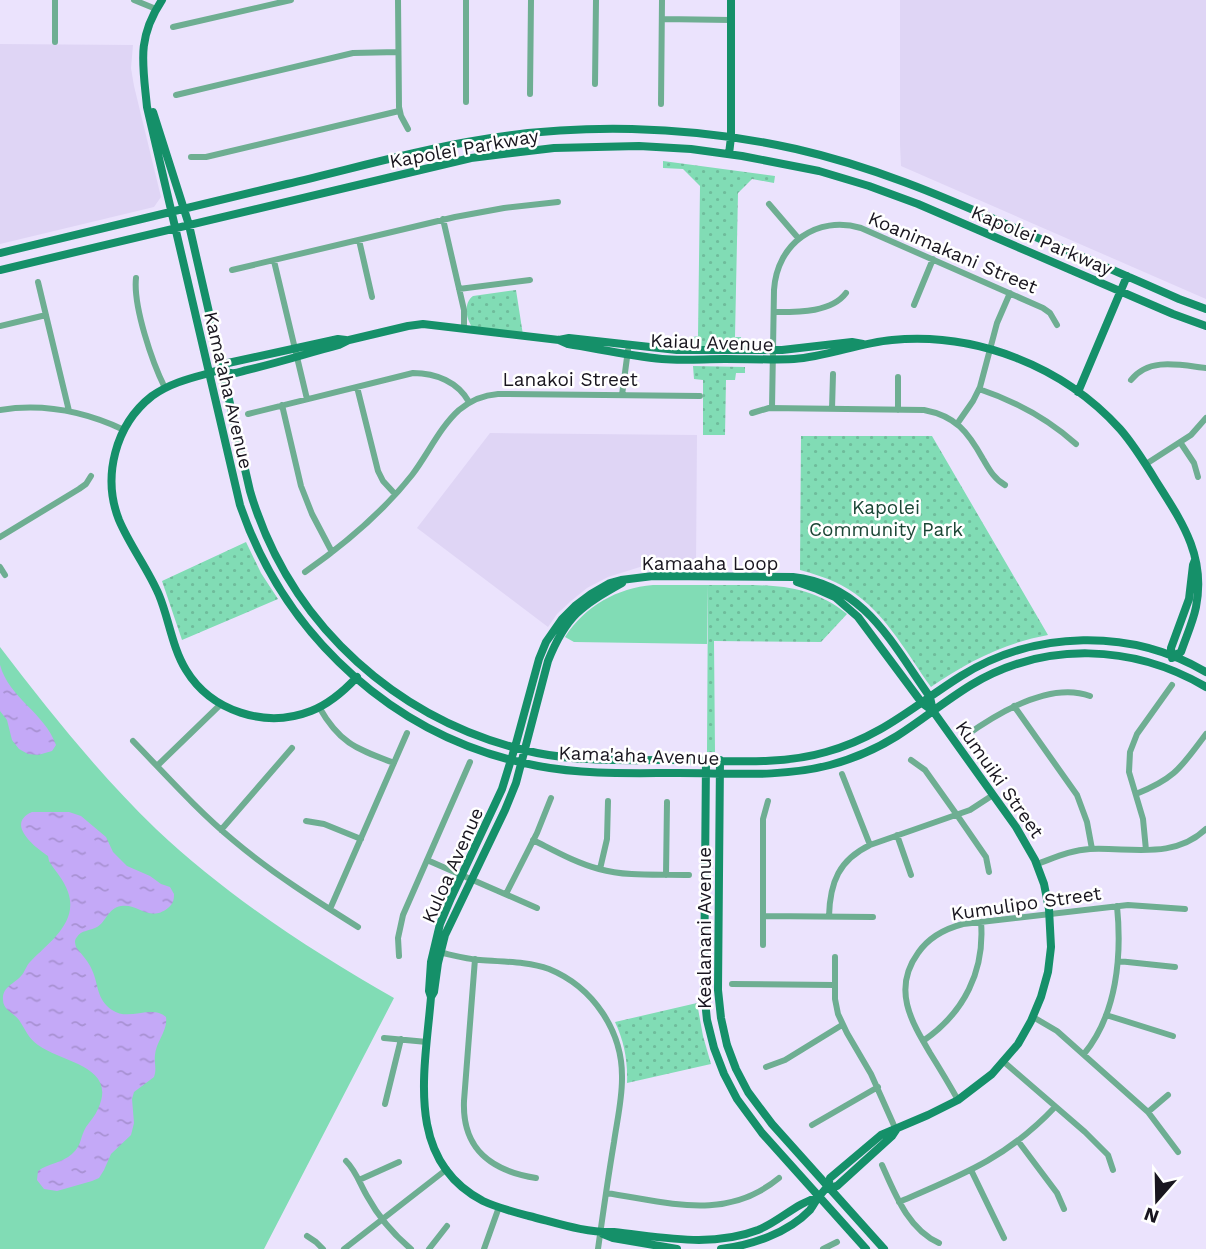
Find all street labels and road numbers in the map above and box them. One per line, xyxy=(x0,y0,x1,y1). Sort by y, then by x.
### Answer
street label: Kapolei Parkway xyxy=(388,124,541,173)
street label: Kapolei Parkway xyxy=(968,200,1116,281)
street label: Koanimakani Street xyxy=(865,206,1041,298)
street label: Kama'aha Avenue xyxy=(199,309,258,471)
street label: Kaiau Avenue xyxy=(650,329,774,356)
street label: Lanakoi Street xyxy=(502,368,638,391)
street label: Kamaaha Loop xyxy=(642,552,778,575)
street label: Kumuiki Street xyxy=(951,716,1049,842)
street label: Kama'aha Avenue xyxy=(558,741,720,770)
street label: Kuloa Avenue xyxy=(417,804,488,927)
street label: Kealanani Avenue xyxy=(693,847,716,1009)
street label: Kumulipo Street xyxy=(950,882,1103,925)

